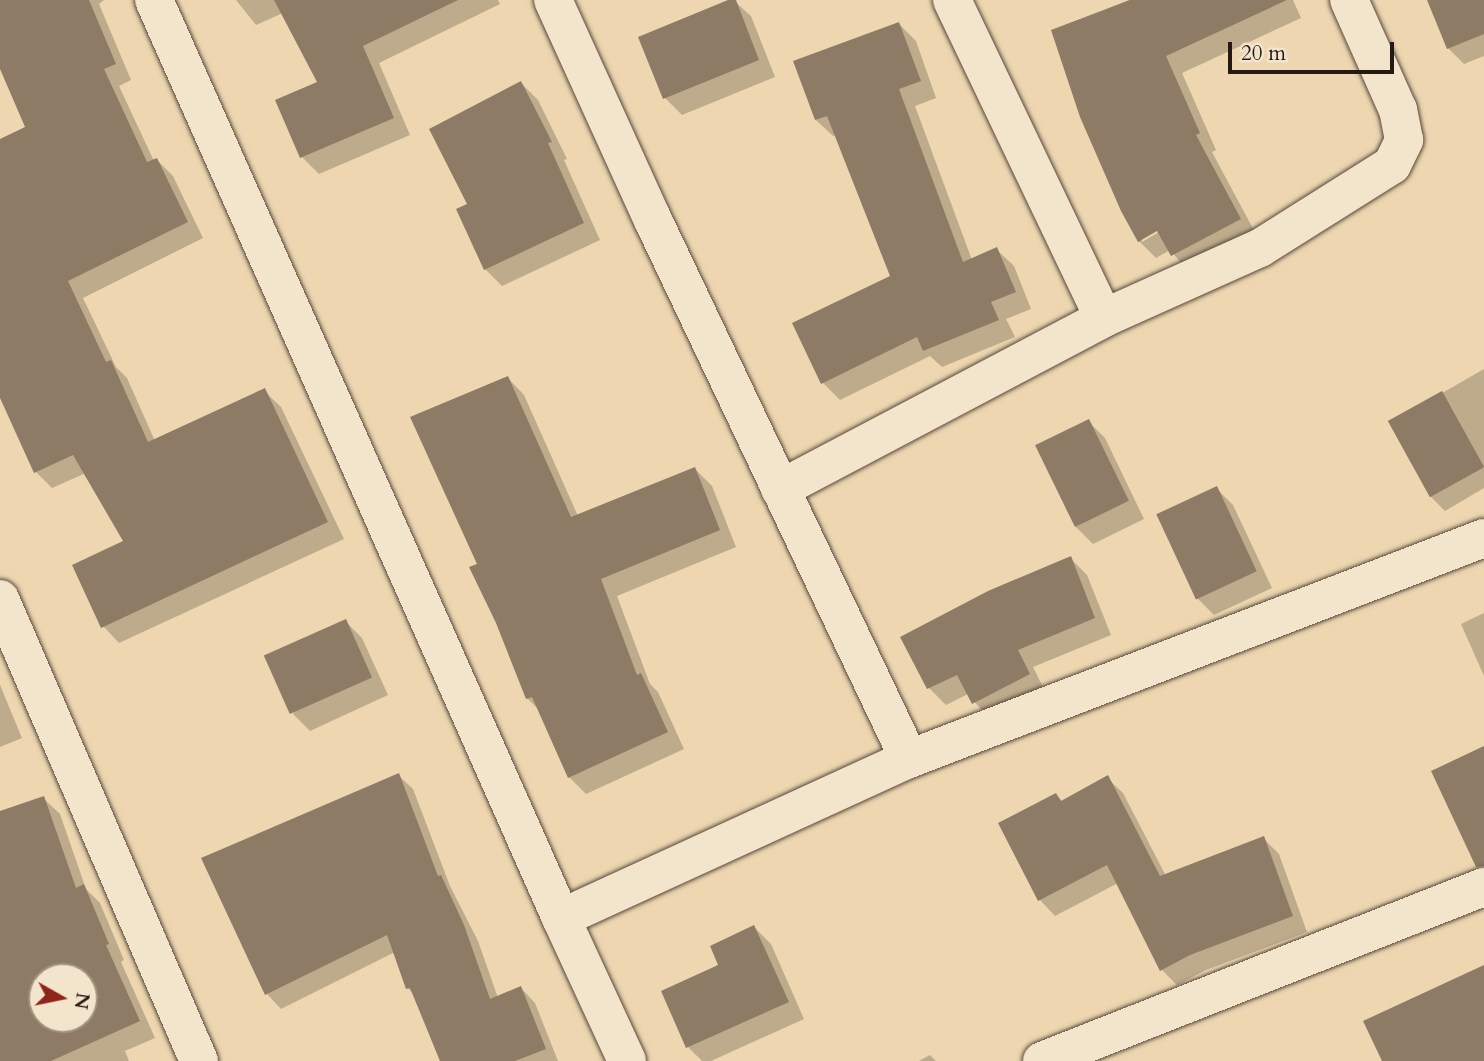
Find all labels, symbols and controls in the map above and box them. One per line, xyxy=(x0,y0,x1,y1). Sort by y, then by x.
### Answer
scale bar xyxy=(1232,28,1398,72)
text: 20 m xyxy=(1241,39,1286,68)
north arrow xyxy=(28,963,98,1033)
text: N xyxy=(68,991,96,1011)

